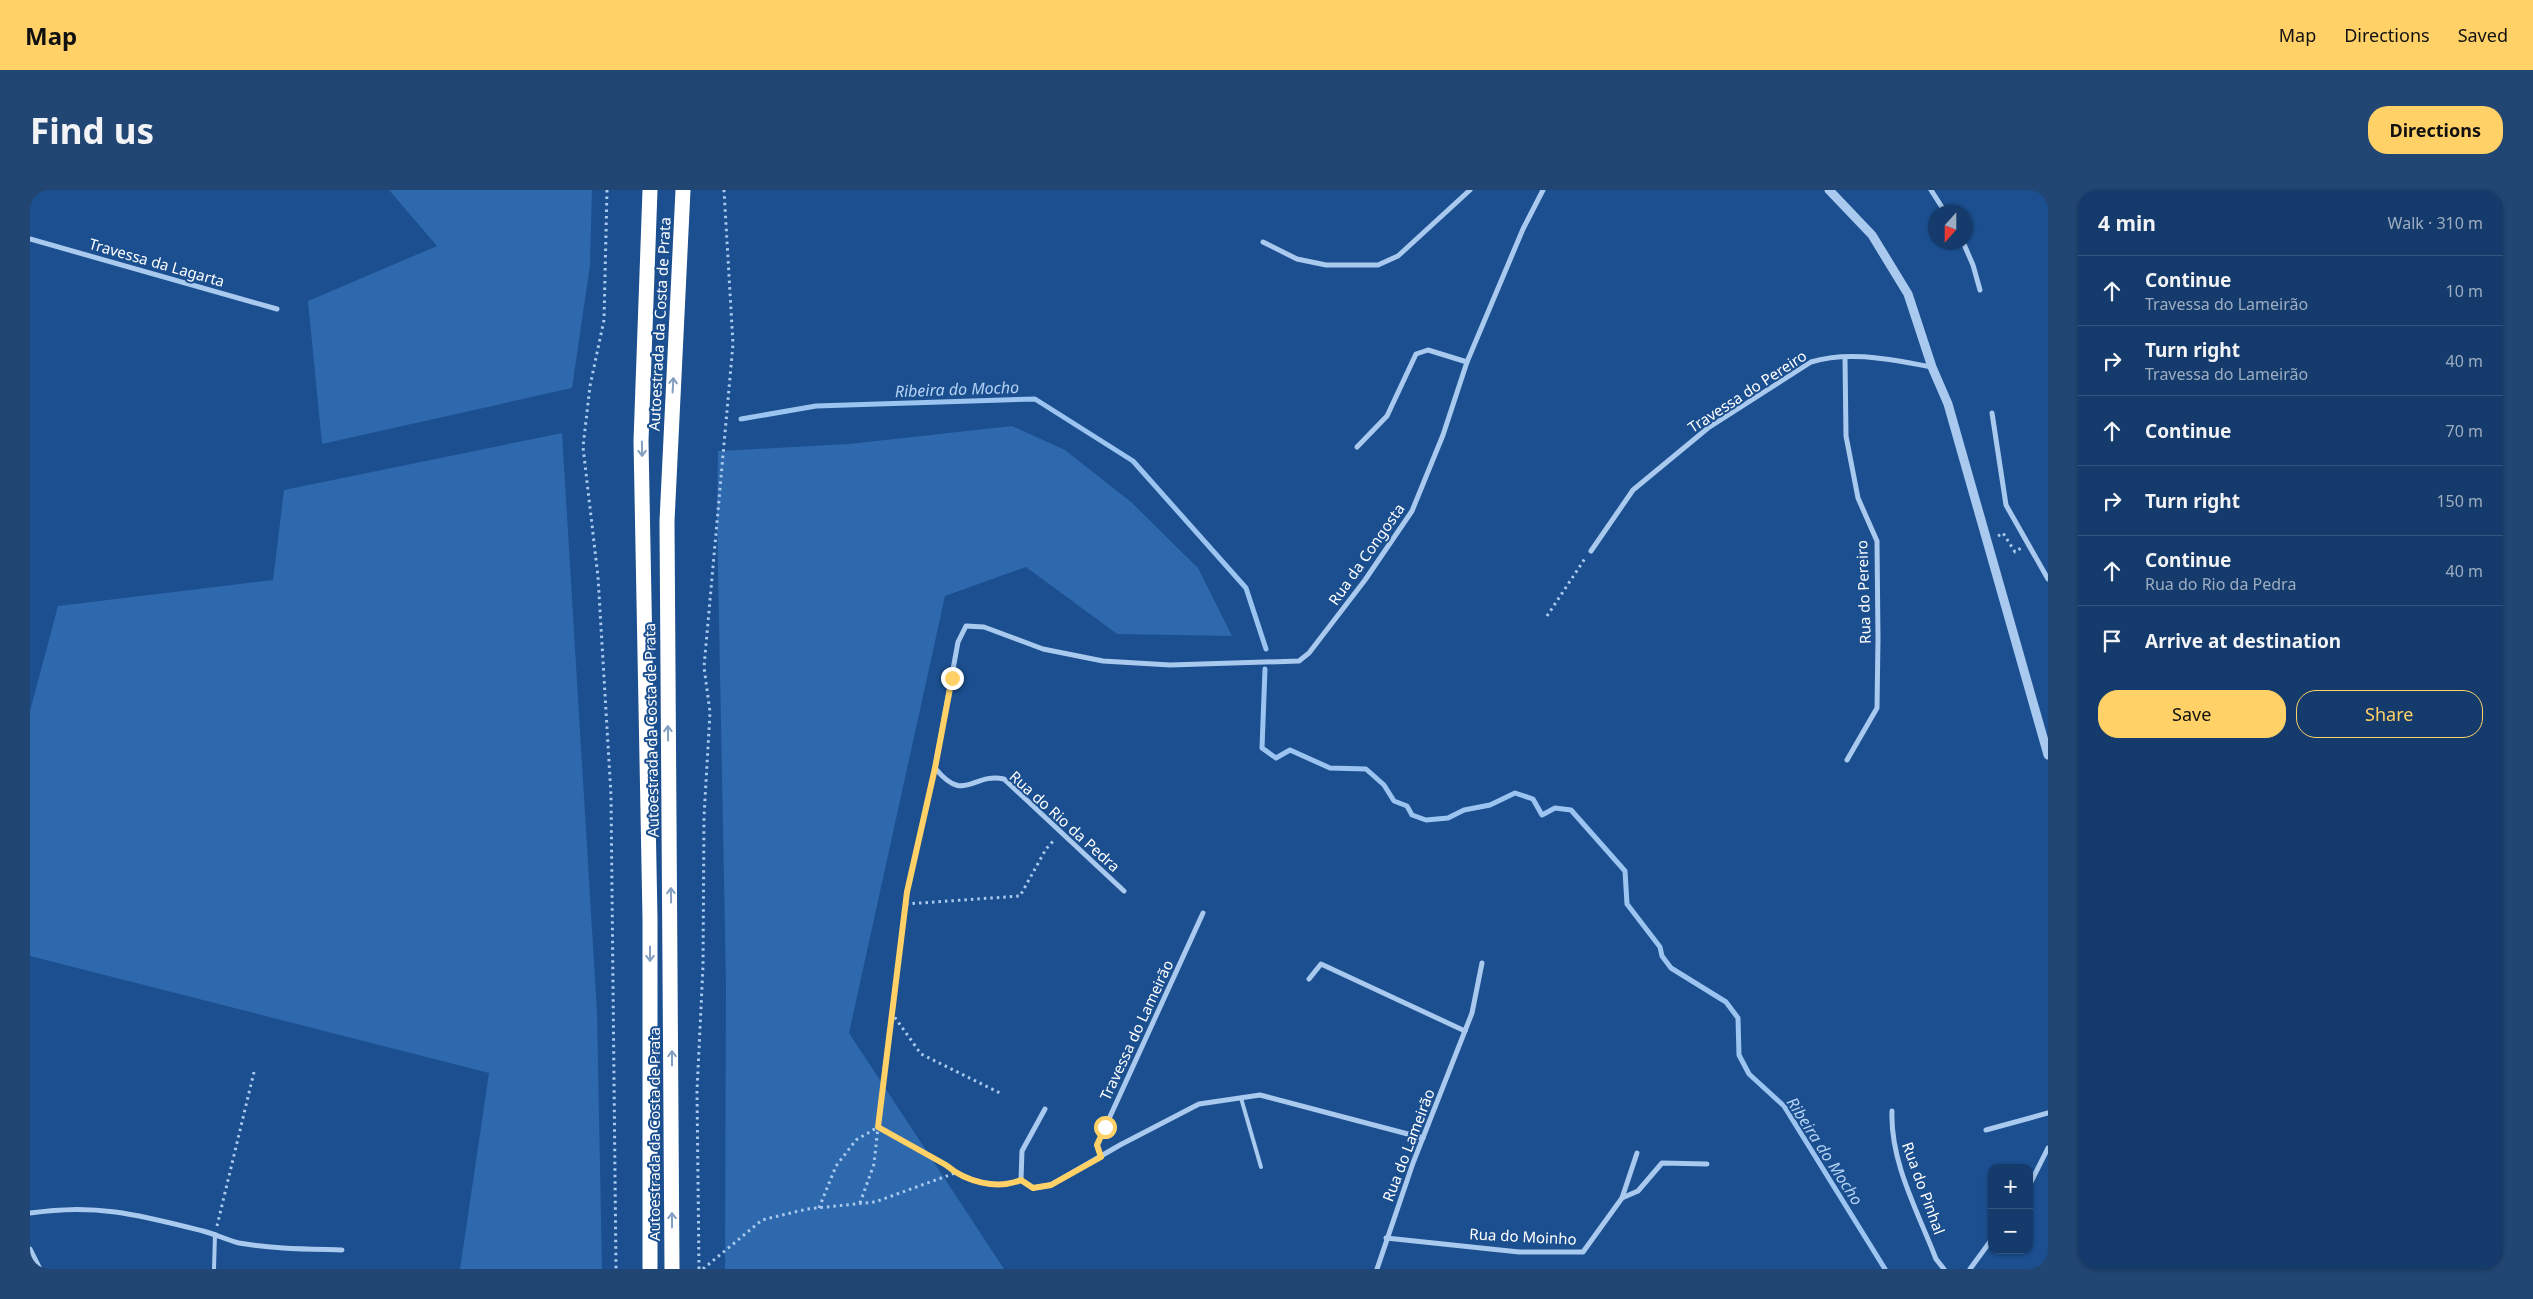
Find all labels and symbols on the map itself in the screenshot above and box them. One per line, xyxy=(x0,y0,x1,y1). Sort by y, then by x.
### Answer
north arrow xyxy=(1928,205,1973,250)
street label: Autoestrada da Costa de Prata xyxy=(643,217,675,431)
street label: Travessa da Lagarta xyxy=(87,233,227,291)
street label: Travessa do Pereiro xyxy=(1684,345,1810,437)
water label: Ribeira do Mocho xyxy=(894,376,1020,402)
one-way arrow xyxy=(669,377,678,393)
one-way arrow xyxy=(637,440,646,456)
street label: Rua da Congosta xyxy=(1324,499,1408,609)
street label: Rua do Pereiro xyxy=(1851,540,1875,644)
street label: Autoestrada da Costa de Prata xyxy=(639,623,663,837)
route end xyxy=(941,667,964,690)
one-way arrow xyxy=(663,725,673,742)
street label: Rua do Rio da Pedra xyxy=(1006,766,1124,876)
one-way arrow xyxy=(666,888,676,904)
one-way arrow xyxy=(645,946,655,962)
street label: Travessa do Lameirão xyxy=(1095,956,1177,1104)
street label: Autoestrada da Costa de Prata xyxy=(644,1027,664,1241)
one-way arrow xyxy=(667,1050,677,1066)
street label: Rua do Lameirão xyxy=(1377,1086,1439,1204)
water label: Ribeira do Mocho xyxy=(1782,1093,1868,1209)
route start xyxy=(1094,1116,1117,1139)
street label: Rua do Pinhal xyxy=(1898,1139,1950,1237)
one-way arrow xyxy=(667,1213,677,1229)
street label: Rua do Moinho xyxy=(1469,1223,1577,1249)

